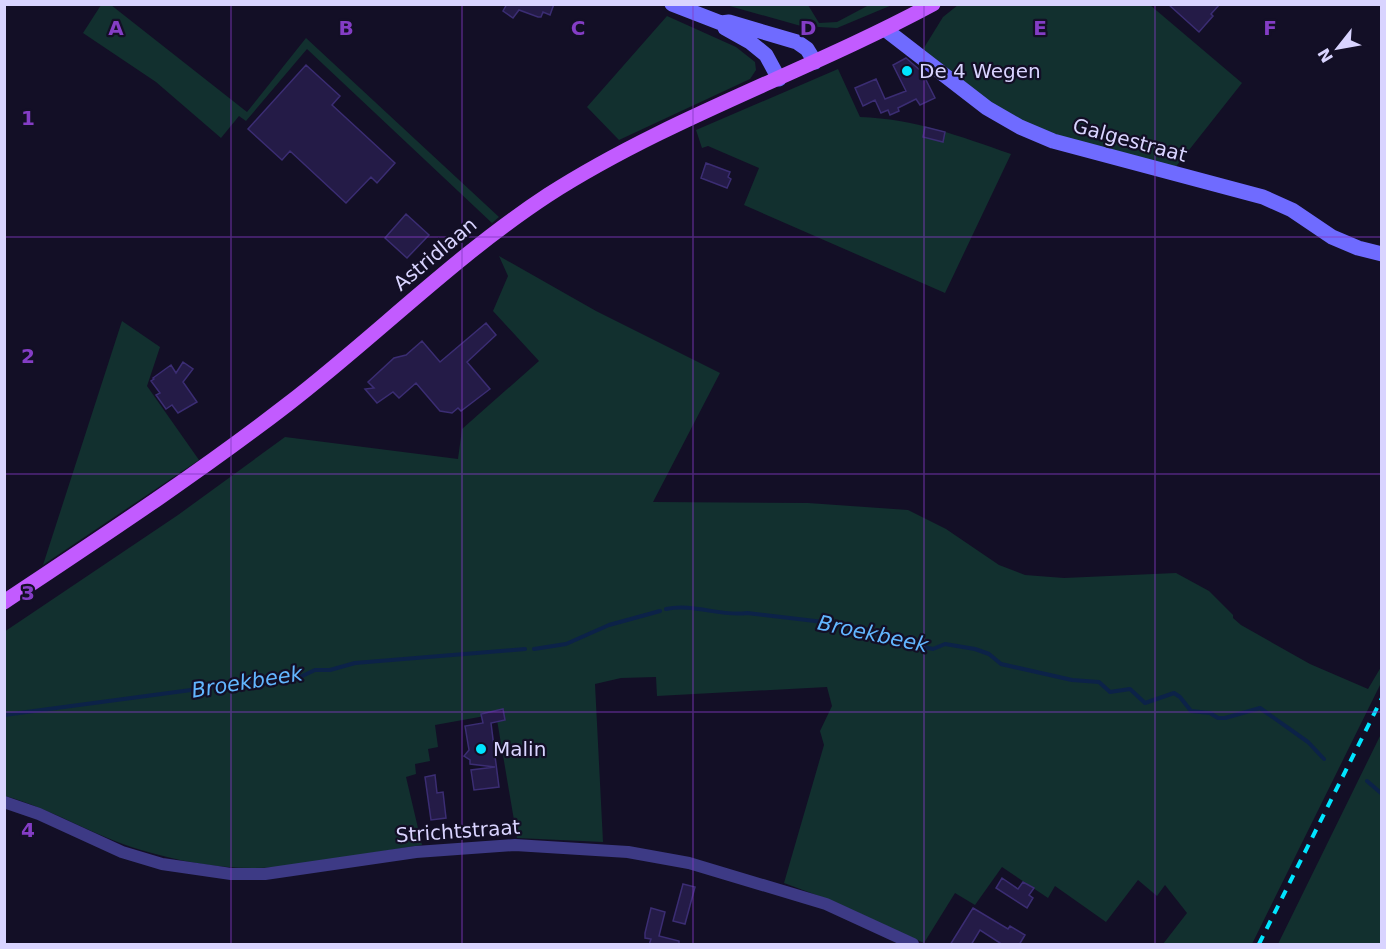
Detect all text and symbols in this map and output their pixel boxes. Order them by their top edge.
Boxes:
text: A [108,16,124,40]
text: B [338,16,354,40]
text: C [571,16,585,40]
text: D [800,16,816,40]
text: E [1033,16,1047,40]
text: F [1263,16,1277,40]
north arrow [1308,18,1368,78]
text: N [1314,45,1337,66]
place label: De 4 Wegen [919,59,1041,83]
marker: De 4 Wegen [900,64,914,78]
text: 1 [21,106,35,130]
street label: Galgestraat [1070,113,1190,167]
street label: Astridlaan [389,212,481,296]
text: 2 [21,344,35,368]
text: 3 [21,581,35,605]
water label: Broekbeek [816,611,931,658]
water label: Broekbeek [190,661,305,703]
place label: Malin [493,737,546,761]
marker: Malin [474,742,488,756]
street label: Strichtstraat [395,815,521,847]
text: 4 [21,818,35,842]

